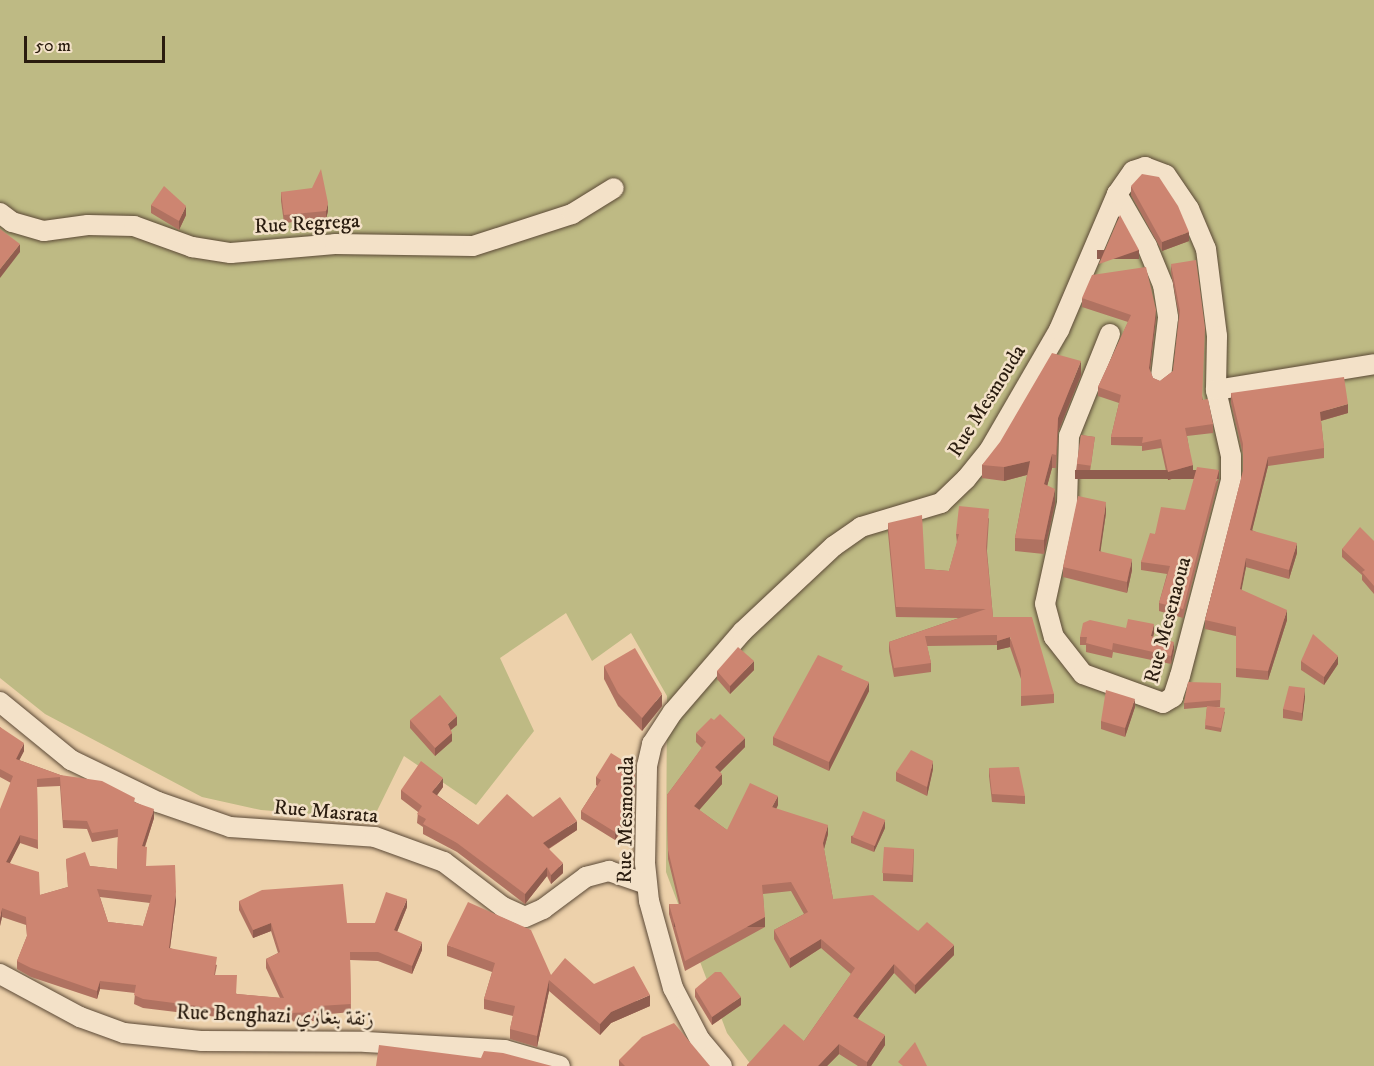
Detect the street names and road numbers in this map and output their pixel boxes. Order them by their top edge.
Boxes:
street label: Rue Regrega [254,209,360,239]
street label: Rue Mesmouda [943,340,1031,462]
street label: Rue Mesenaoua [1139,554,1197,686]
street label: Rue Mesmouda [612,756,640,884]
street label: Rue Masrata [273,795,379,829]
street label: Rue Benghazi زنقة بنغازي [176,1000,374,1032]

